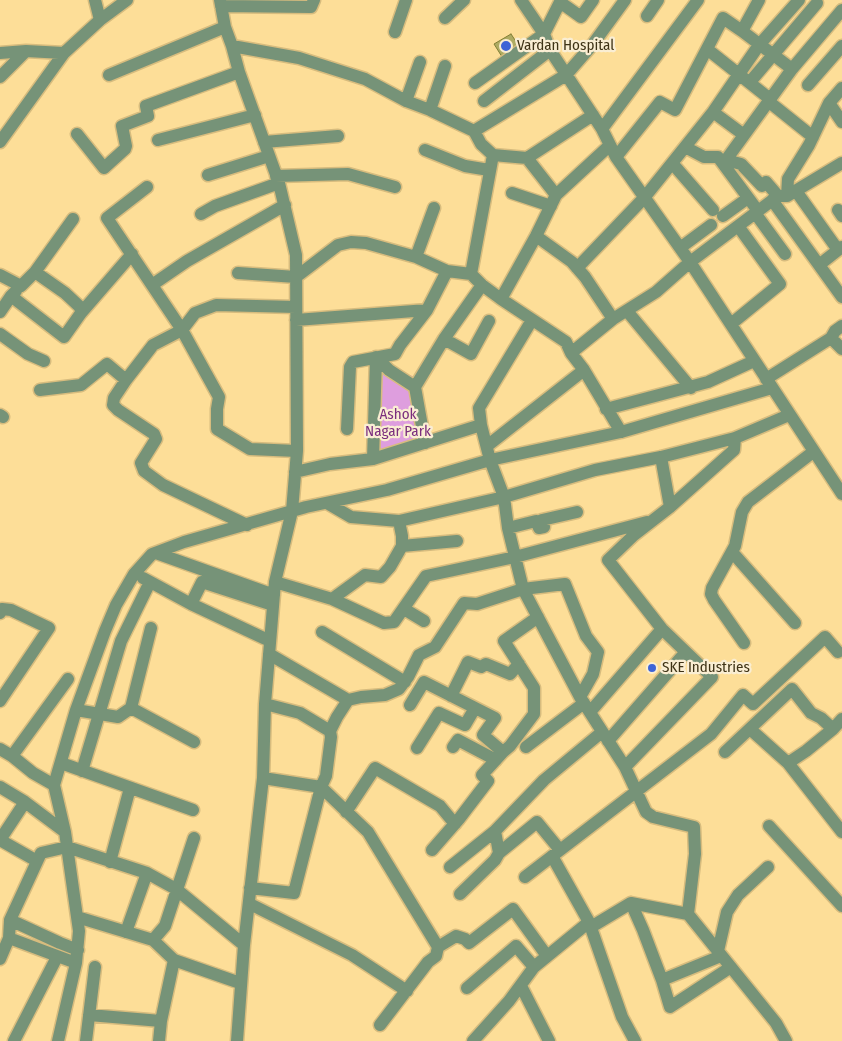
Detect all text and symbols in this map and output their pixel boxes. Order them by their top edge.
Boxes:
place label: Vardan Hospital [517,37,614,55]
marker: Vardan Hospital [499,39,513,53]
park label: Ashok Nagar Park [365,406,431,441]
place label: SKE Industries [662,659,750,677]
marker: SKE Industries [646,662,658,674]

